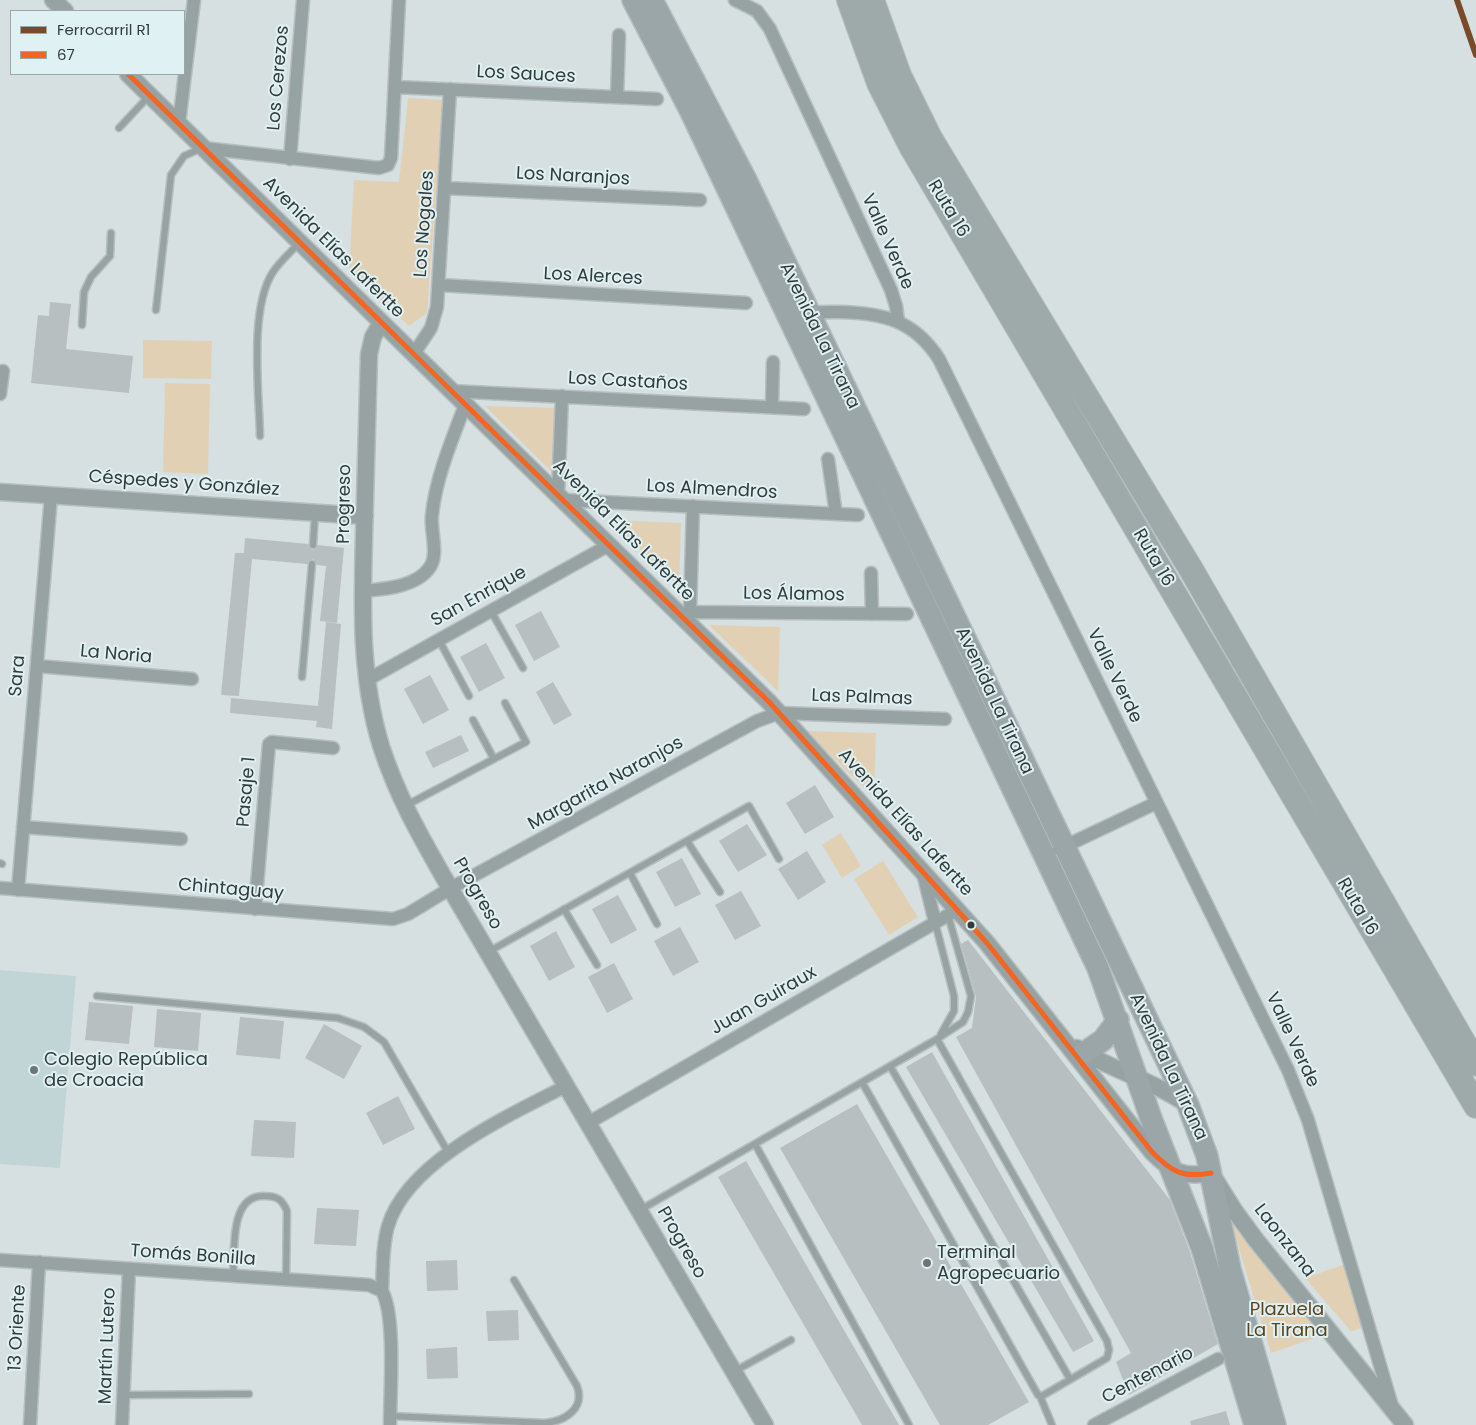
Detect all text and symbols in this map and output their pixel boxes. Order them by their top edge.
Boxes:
legend [10,10,185,75]
text: Ferrocarril R1 [57,19,150,40]
street label: Los Cerezos [264,24,294,132]
text: 67 [57,44,75,65]
street label: Los Sauces [476,62,576,88]
street label: Los Naranjos [515,163,631,191]
street label: Los Nogales [410,170,440,278]
street label: Avenida Elías Lafertte [258,173,408,323]
street label: Ruta 16 [922,176,974,242]
street label: Valle Verde [856,191,918,293]
street label: Avenida La Tirana [774,259,864,413]
street label: Los Alerces [543,264,643,290]
street label: Los Castaños [567,368,689,396]
street label: Avenida Elías Lafertte [548,456,698,606]
street label: Progreso [334,464,356,544]
street label: Céspedes y González [88,467,280,501]
street label: Los Almendros [646,476,778,504]
street label: Ruta 16 [1128,525,1178,591]
street label: San Enrique [427,562,531,632]
street label: Los Álamos [743,583,845,607]
street label: Avenida La Tirana [950,624,1038,778]
street label: Valle Verde [1082,625,1146,727]
street label: La Noria [79,641,153,669]
street label: Sara [5,654,31,698]
street label: Las Palmas [811,685,913,711]
street label: Margarita Naranjos [525,732,687,836]
street label: Avenida Elías Lafertte [833,745,977,901]
street label: Pasaje 1 [233,756,261,828]
street label: Progreso [448,854,506,934]
street label: Ruta 16 [1332,874,1382,940]
street label: Chintaguay [177,875,285,905]
unlabelled marker [966,920,976,930]
street label: Juan Guiraux [707,962,821,1040]
street label: Valle Verde [1261,989,1323,1091]
street label: Avenida La Tirana [1124,990,1212,1144]
place label: Colegio República de Croacia [44,1049,208,1092]
marker: Colegio República de Croacia [28,1064,40,1076]
street label: Laonzana [1249,1200,1319,1282]
street label: Progreso [652,1203,710,1283]
street label: Tomás Bonilla [130,1241,256,1271]
place label: Terminal Agropecuario [937,1242,1060,1284]
marker: Terminal Agropecuario [921,1257,933,1269]
street label: 13 Oriente [5,1284,31,1372]
street label: Martín Lutero [95,1287,121,1405]
park label: Plazuela La Tirana [1246,1299,1328,1342]
street label: Centenario [1099,1343,1197,1409]

